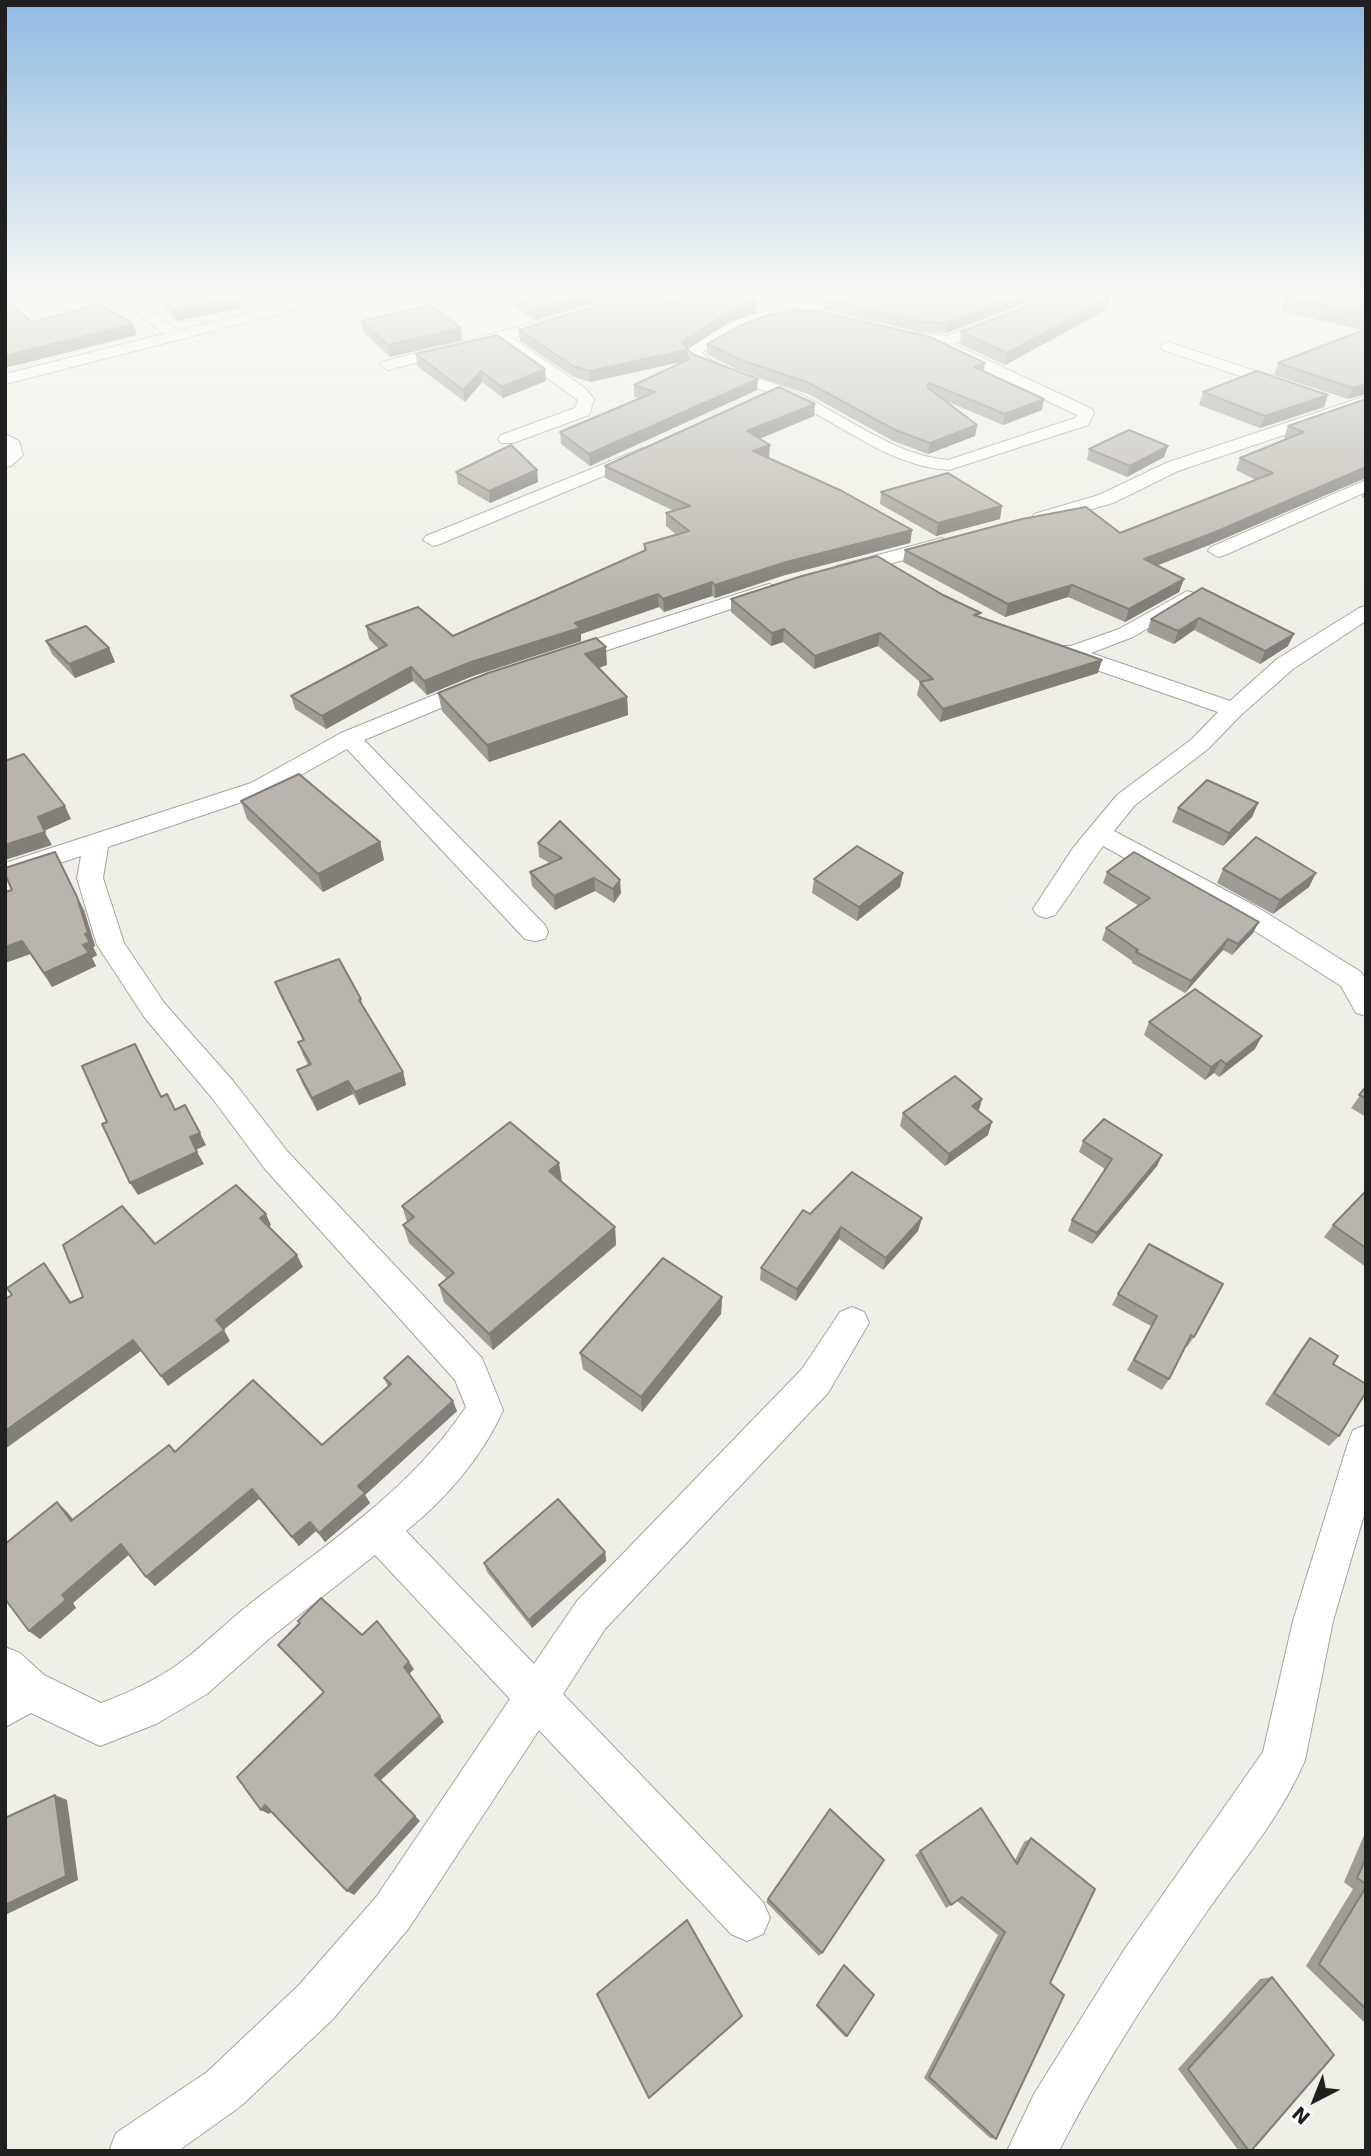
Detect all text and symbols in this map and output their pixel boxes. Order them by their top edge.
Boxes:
north arrow [1280,2065,1350,2135]
text: N [1288,2102,1314,2129]

